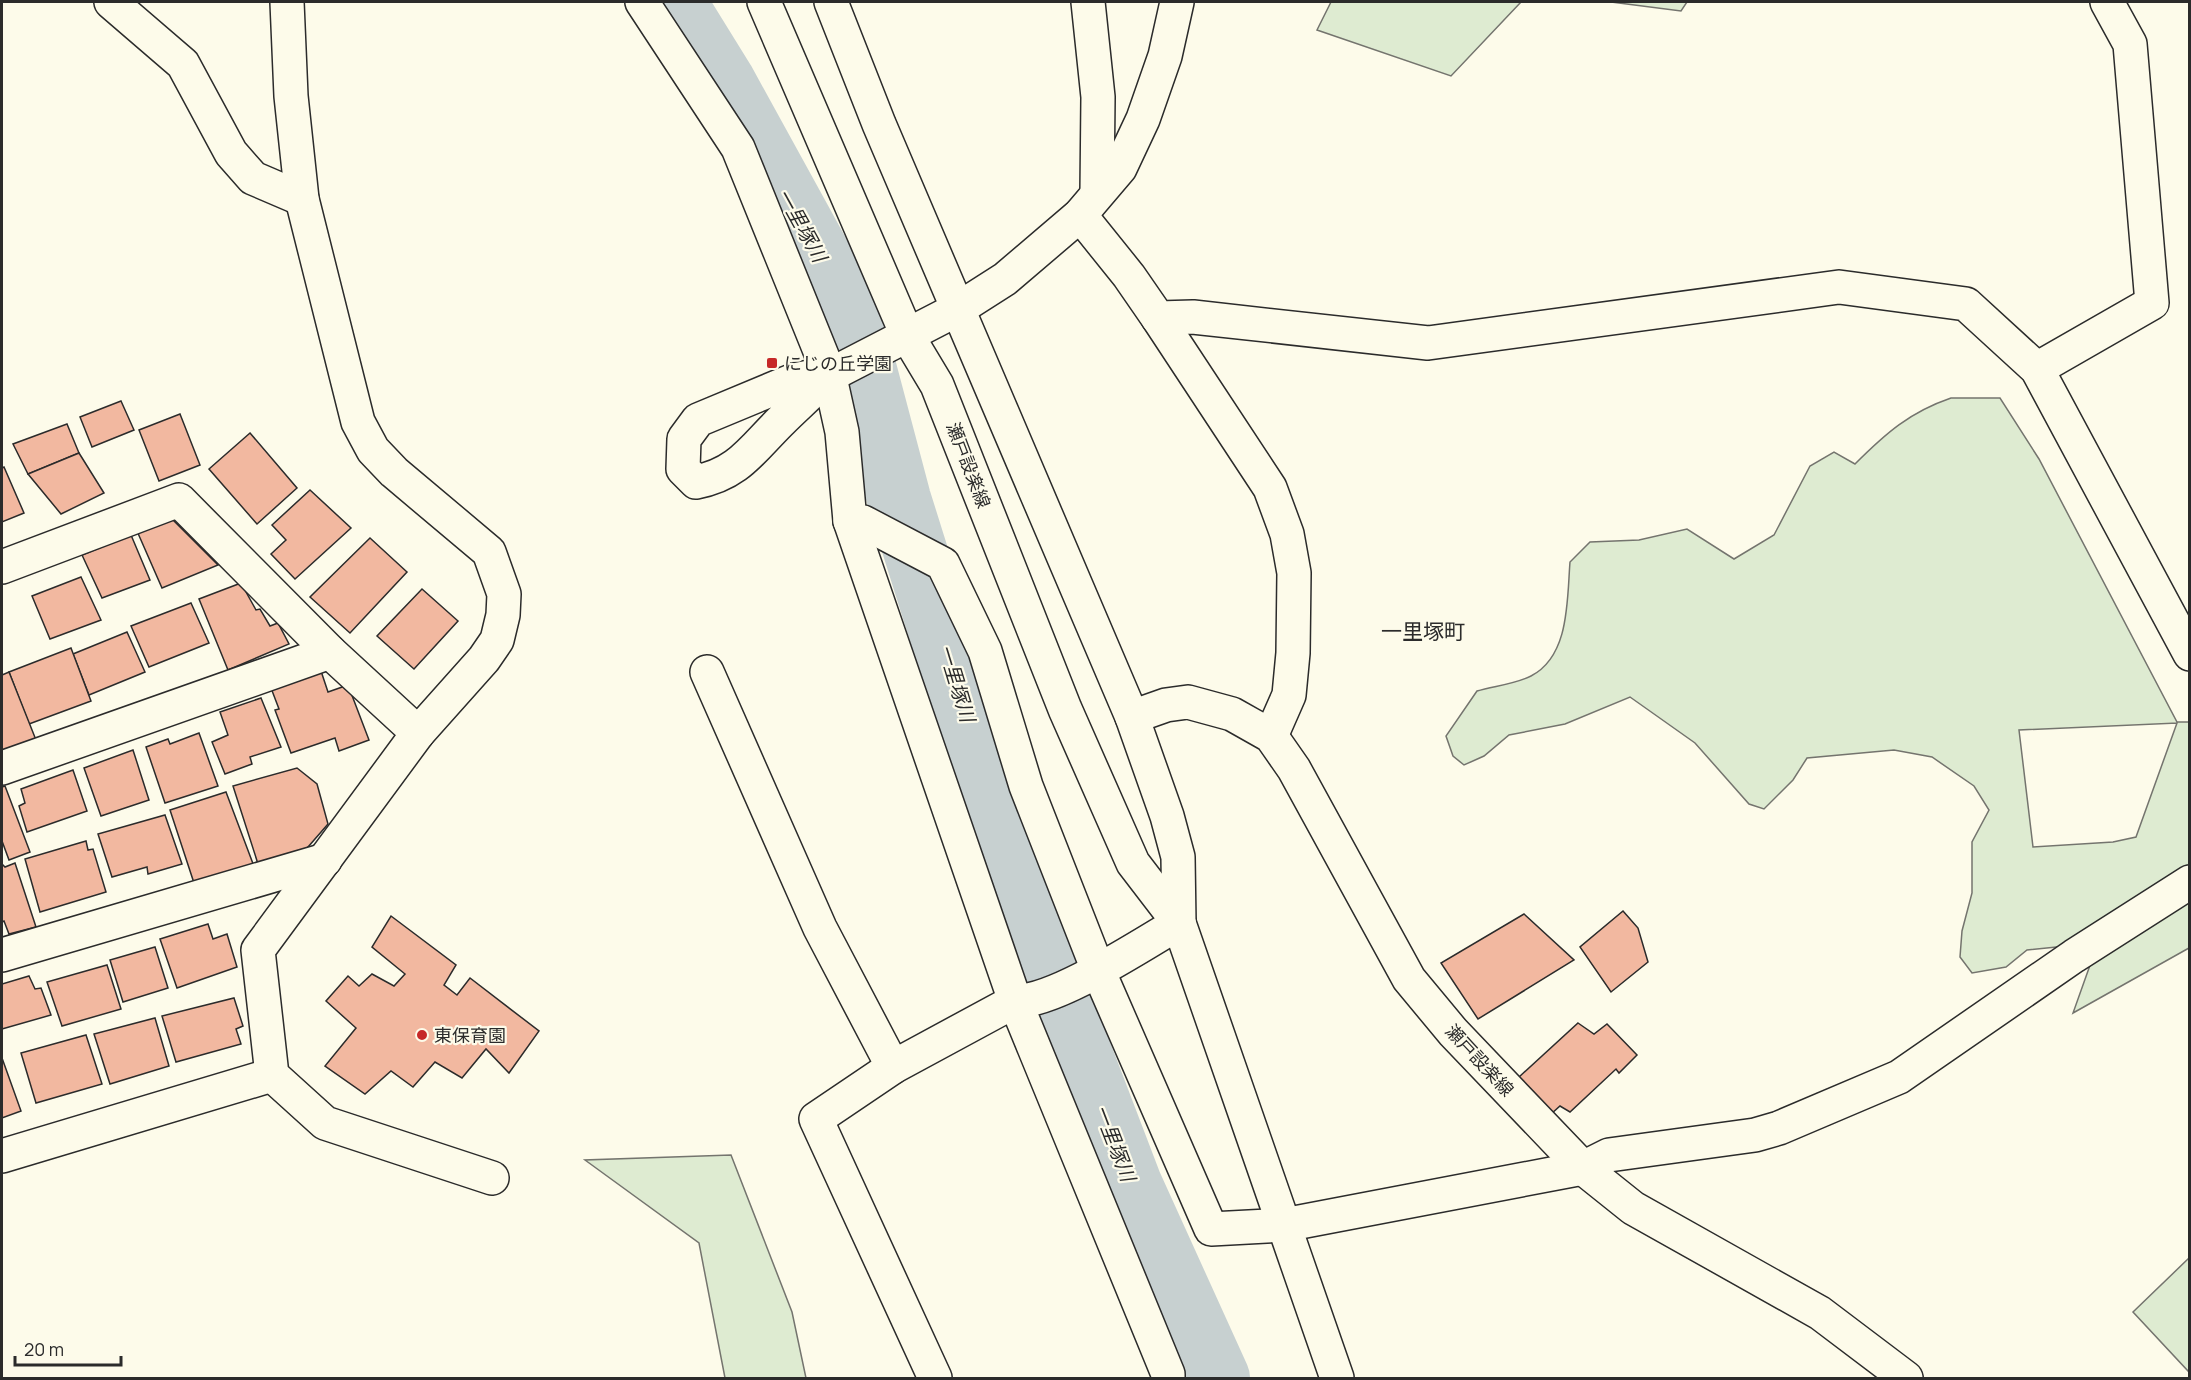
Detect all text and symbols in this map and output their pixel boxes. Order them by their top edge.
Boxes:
water label: 一里塚川 [771,183,834,268]
place label: にじの丘学園 [784,351,892,375]
marker: にじの丘学園 [765,356,779,370]
street label: 瀬戸設楽線 [942,419,996,511]
district label: 一里塚町 [1381,617,1465,645]
water label: 一里塚川 [932,641,982,727]
street label: 瀬戸設楽線 [1441,1019,1519,1101]
place label: 東保育園 [434,1023,506,1047]
marker: 東保育園 [415,1028,429,1042]
water label: 一里塚川 [1088,1101,1143,1187]
scale bar [15,1329,122,1367]
text: 20 m [24,1337,64,1361]

